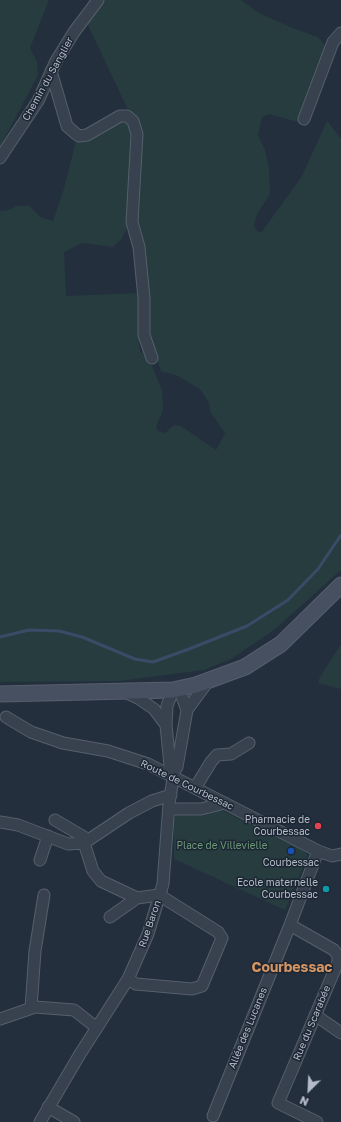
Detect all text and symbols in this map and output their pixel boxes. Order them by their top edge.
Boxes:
street label: Chemin du Sanglier [20,35,76,123]
street label: Route de Courbessac [139,757,235,813]
place label: Pharmacie de Courbessac [245,814,310,838]
marker: Pharmacie de Courbessac [313,821,323,831]
park label: Place de Villevielle [176,840,268,852]
marker: Courbessac [286,846,296,856]
place label: Courbessac [263,857,319,869]
place label: Ecole maternelle Courbessac [237,877,318,900]
marker: Ecole maternelle Courbessac [321,884,331,894]
street label: Rue Baron [136,899,164,949]
district label: Courbessac [252,960,332,976]
street label: Rue du Scarabée [291,984,333,1062]
street label: Allée des Lucanes [226,986,270,1070]
north arrow [289,1070,329,1110]
text: N [297,1094,310,1109]

